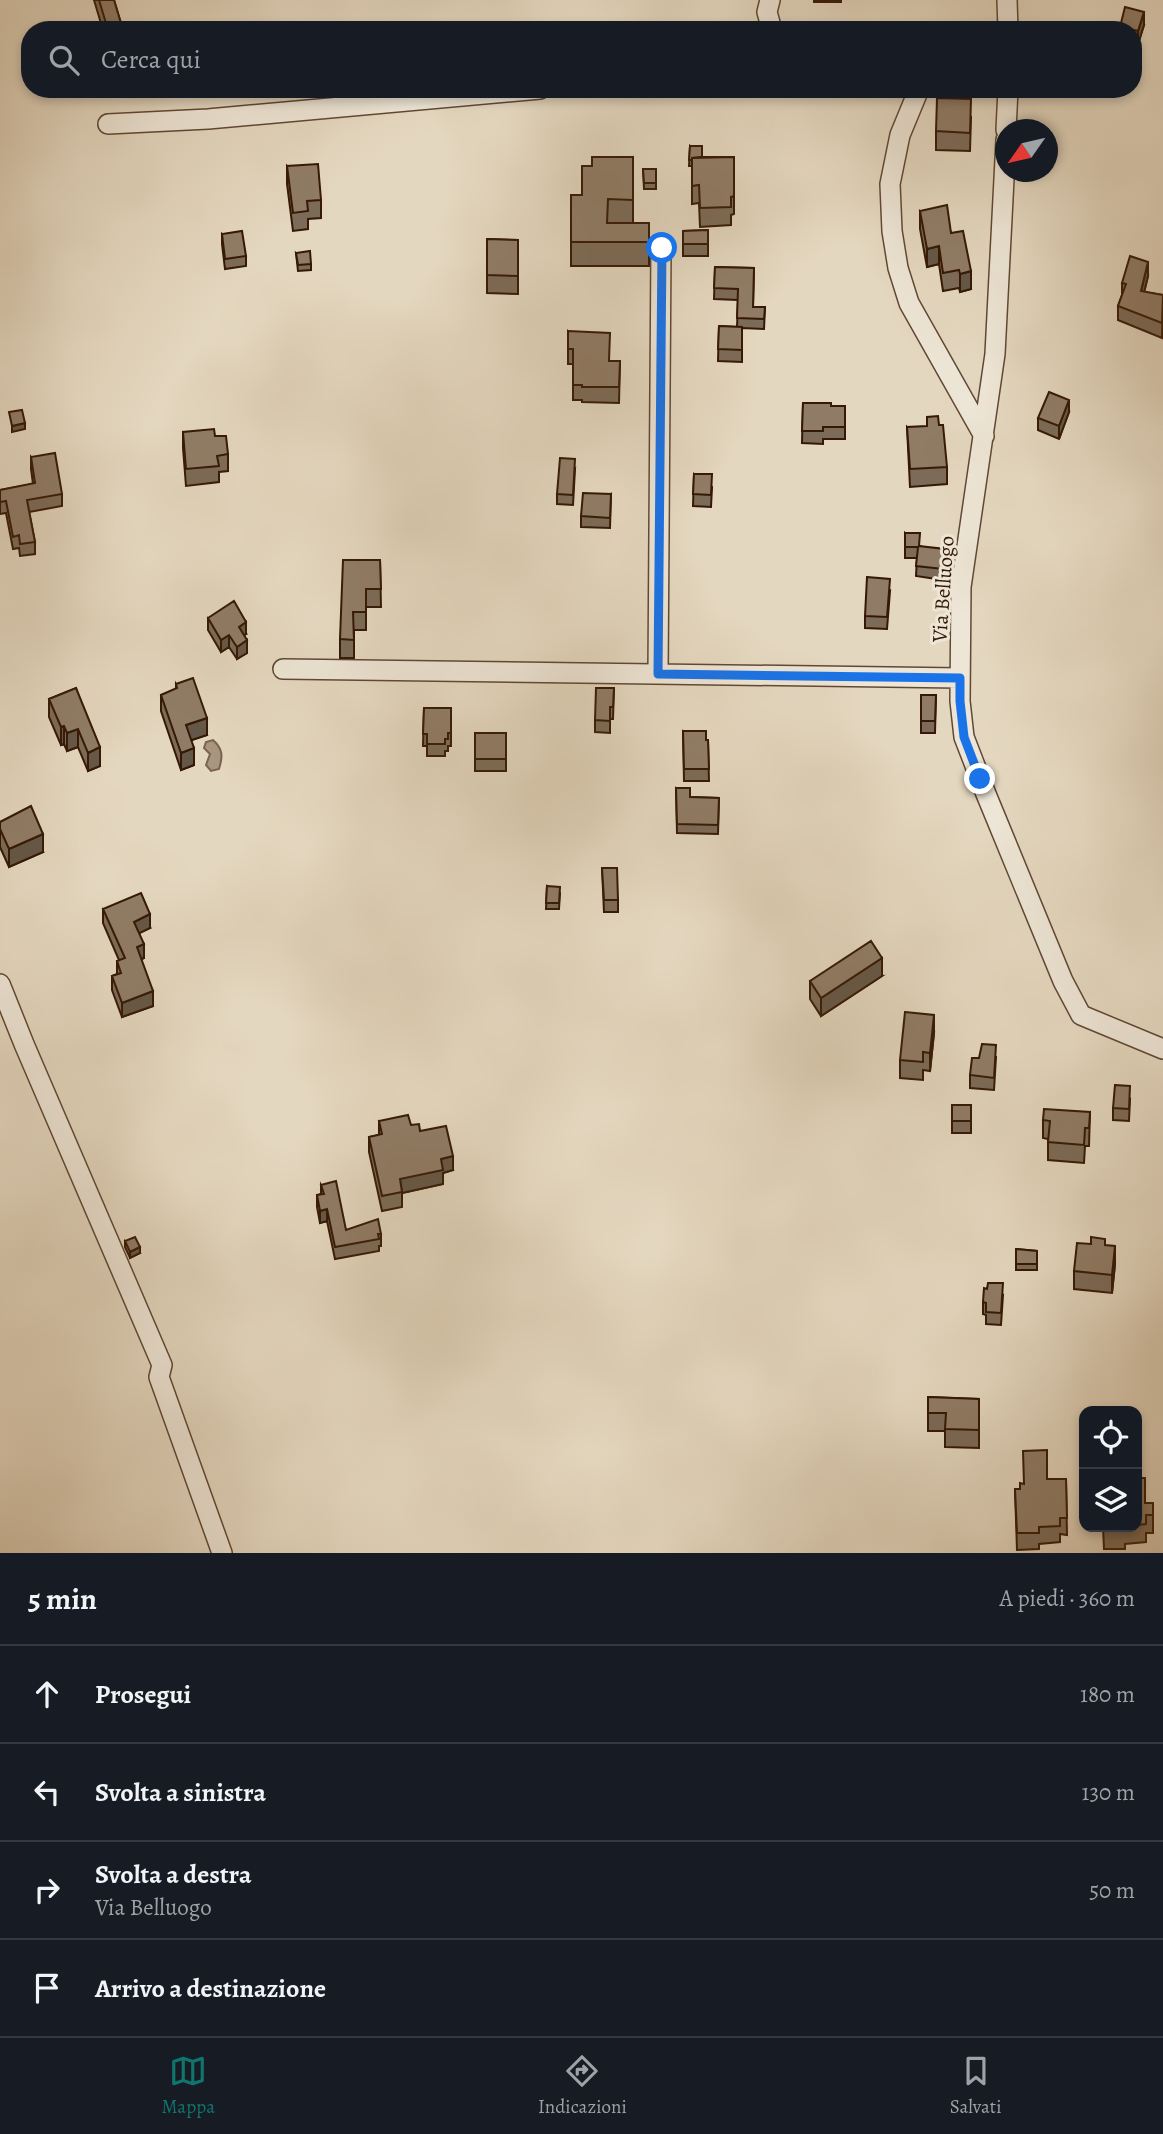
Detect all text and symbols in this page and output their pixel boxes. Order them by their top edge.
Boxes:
search box [21,21,1142,98]
icon: search [45,41,83,79]
text: Cerca qui [101,42,201,77]
north arrow [995,119,1058,182]
route start [646,232,677,263]
street label: Via Belluogo [925,535,961,644]
route end [964,763,995,794]
map controls [1079,1406,1142,1532]
button: locate [1079,1406,1142,1469]
button: layers [1079,1469,1142,1532]
text: 5 min [28,1579,97,1619]
text: A piedi · 360 m [999,1583,1135,1614]
icon: ahead [28,1675,66,1713]
text: Prosegui [95,1677,191,1712]
text: 180 m [1080,1679,1135,1710]
icon: left [28,1773,66,1811]
text: Svolta a sinistra [95,1775,266,1810]
text: 130 m [1082,1777,1135,1808]
text: Svolta a destra [95,1857,252,1892]
icon: right [28,1871,66,1909]
text: 50 m [1089,1875,1135,1906]
text: Via Belluogo [95,1892,212,1923]
icon: arrive [28,1969,66,2007]
text: Arrivo a destinazione [95,1971,326,2006]
tab: Mappa [161,2052,215,2120]
tab: Indicazioni [538,2052,627,2120]
tab: Salvati [950,2052,1002,2120]

